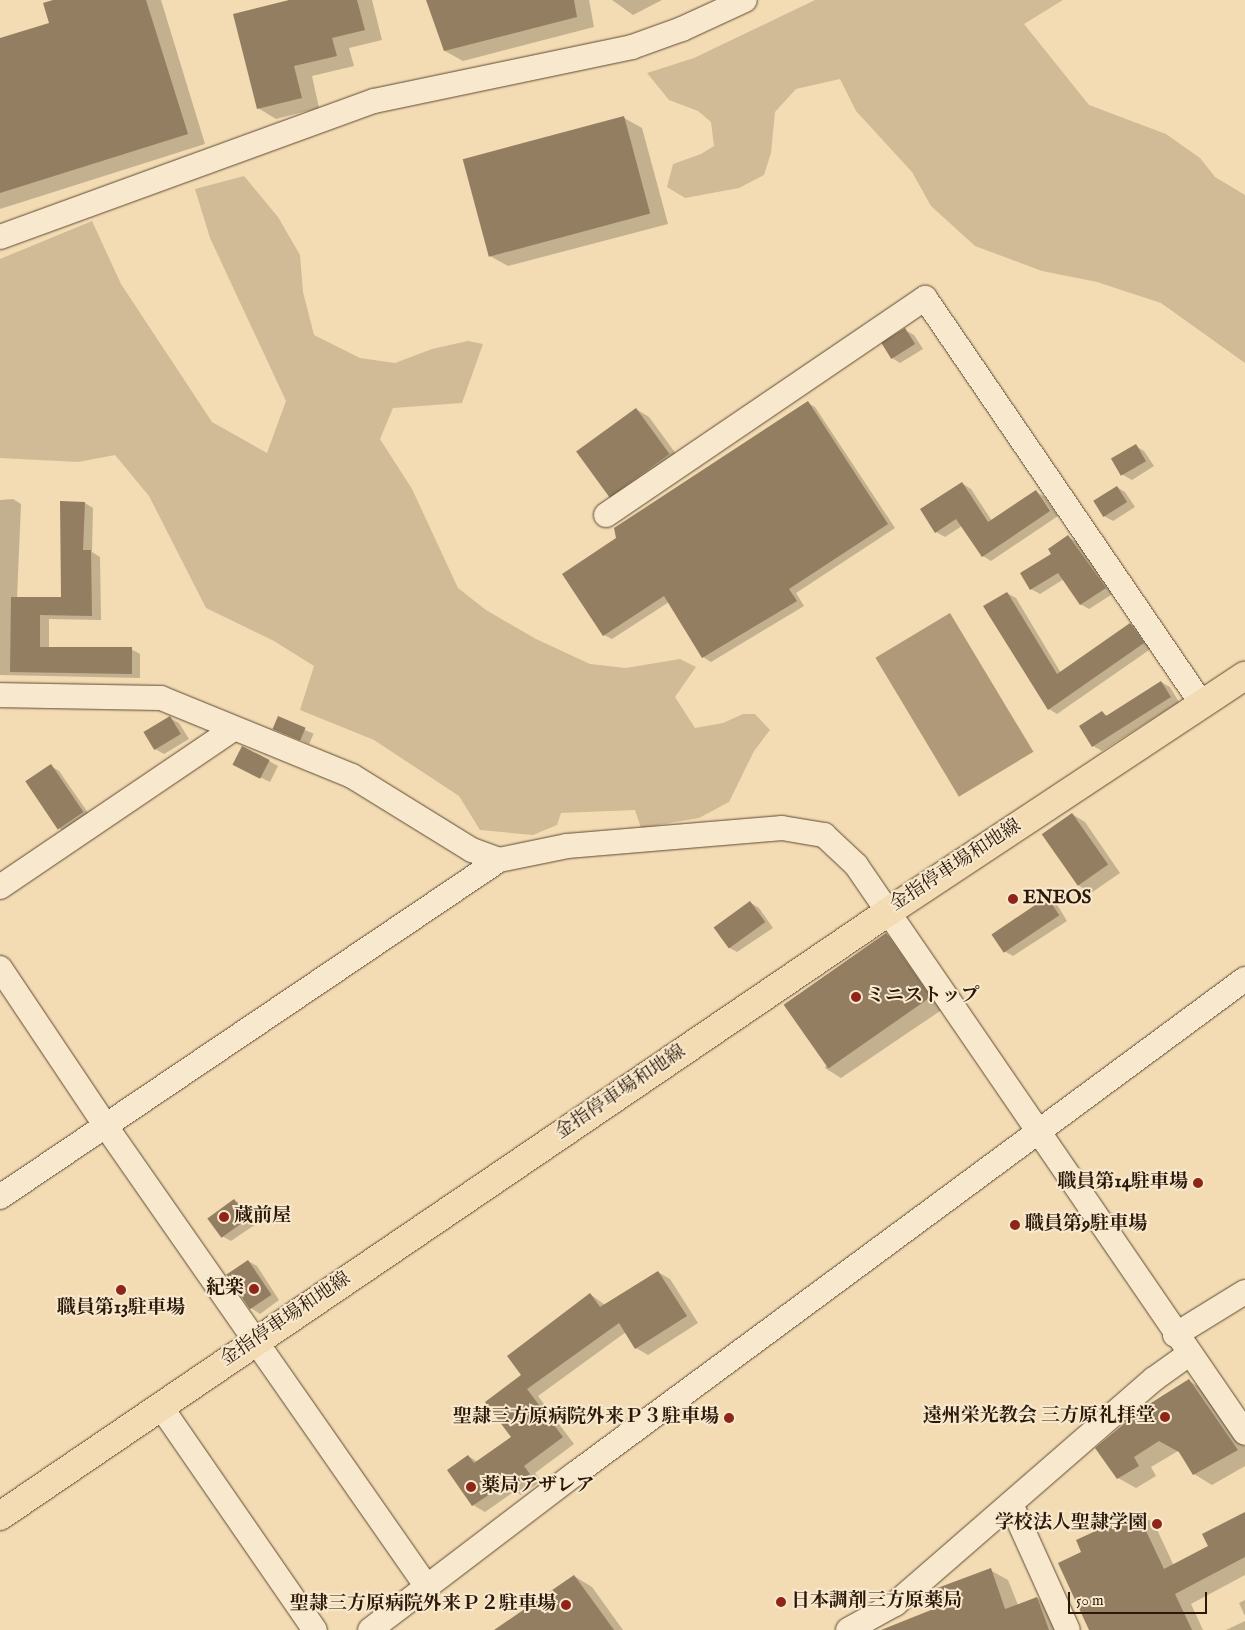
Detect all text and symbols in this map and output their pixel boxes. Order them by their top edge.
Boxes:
street label: 金指停車場和地線 [886,815,1026,917]
place label: ENEOS [1023,888,1091,910]
marker: ENEOS [1007,893,1019,905]
place label: ミニストップ [866,986,980,1008]
marker: ミニストップ [850,991,862,1003]
street label: 金指停車場和地線 [552,1041,690,1145]
place label: 職員第14駐車場 [1058,1172,1188,1194]
marker: 職員第14駐車場 [1192,1177,1204,1189]
place label: 蔵前屋 [234,1206,291,1228]
marker: 蔵前屋 [218,1211,230,1223]
place label: 職員第9駐車場 [1025,1214,1147,1236]
marker: 職員第9駐車場 [1009,1219,1021,1231]
street label: 金指停車場和地線 [217,1268,355,1372]
place label: 紀楽 [206,1278,244,1300]
marker: 紀楽 [248,1283,260,1295]
marker: 職員第13駐車場 [115,1284,127,1296]
place label: 職員第13駐車場 [57,1298,185,1320]
place label: 遠州栄光教会 三方原礼拝堂 [923,1406,1155,1428]
place label: 聖隷三方原病院外来Ｐ３駐車場 [453,1407,719,1429]
marker: 遠州栄光教会 三方原礼拝堂 [1159,1411,1171,1423]
marker: 聖隷三方原病院外来Ｐ３駐車場 [723,1412,735,1424]
place label: 薬局アザレア [481,1476,595,1498]
marker: 薬局アザレア [465,1481,477,1493]
place label: 学校法人聖隷学園 [995,1513,1147,1535]
marker: 学校法人聖隷学園 [1151,1518,1163,1530]
scale bar [1070,1582,1209,1614]
place label: 日本調剤三方原薬局 [791,1591,962,1613]
text: 50 m [1076,1591,1104,1610]
place label: 聖隷三方原病院外来Ｐ２駐車場 [290,1594,556,1616]
marker: 日本調剤三方原薬局 [775,1596,787,1608]
marker: 聖隷三方原病院外来Ｐ２駐車場 [560,1599,572,1611]

